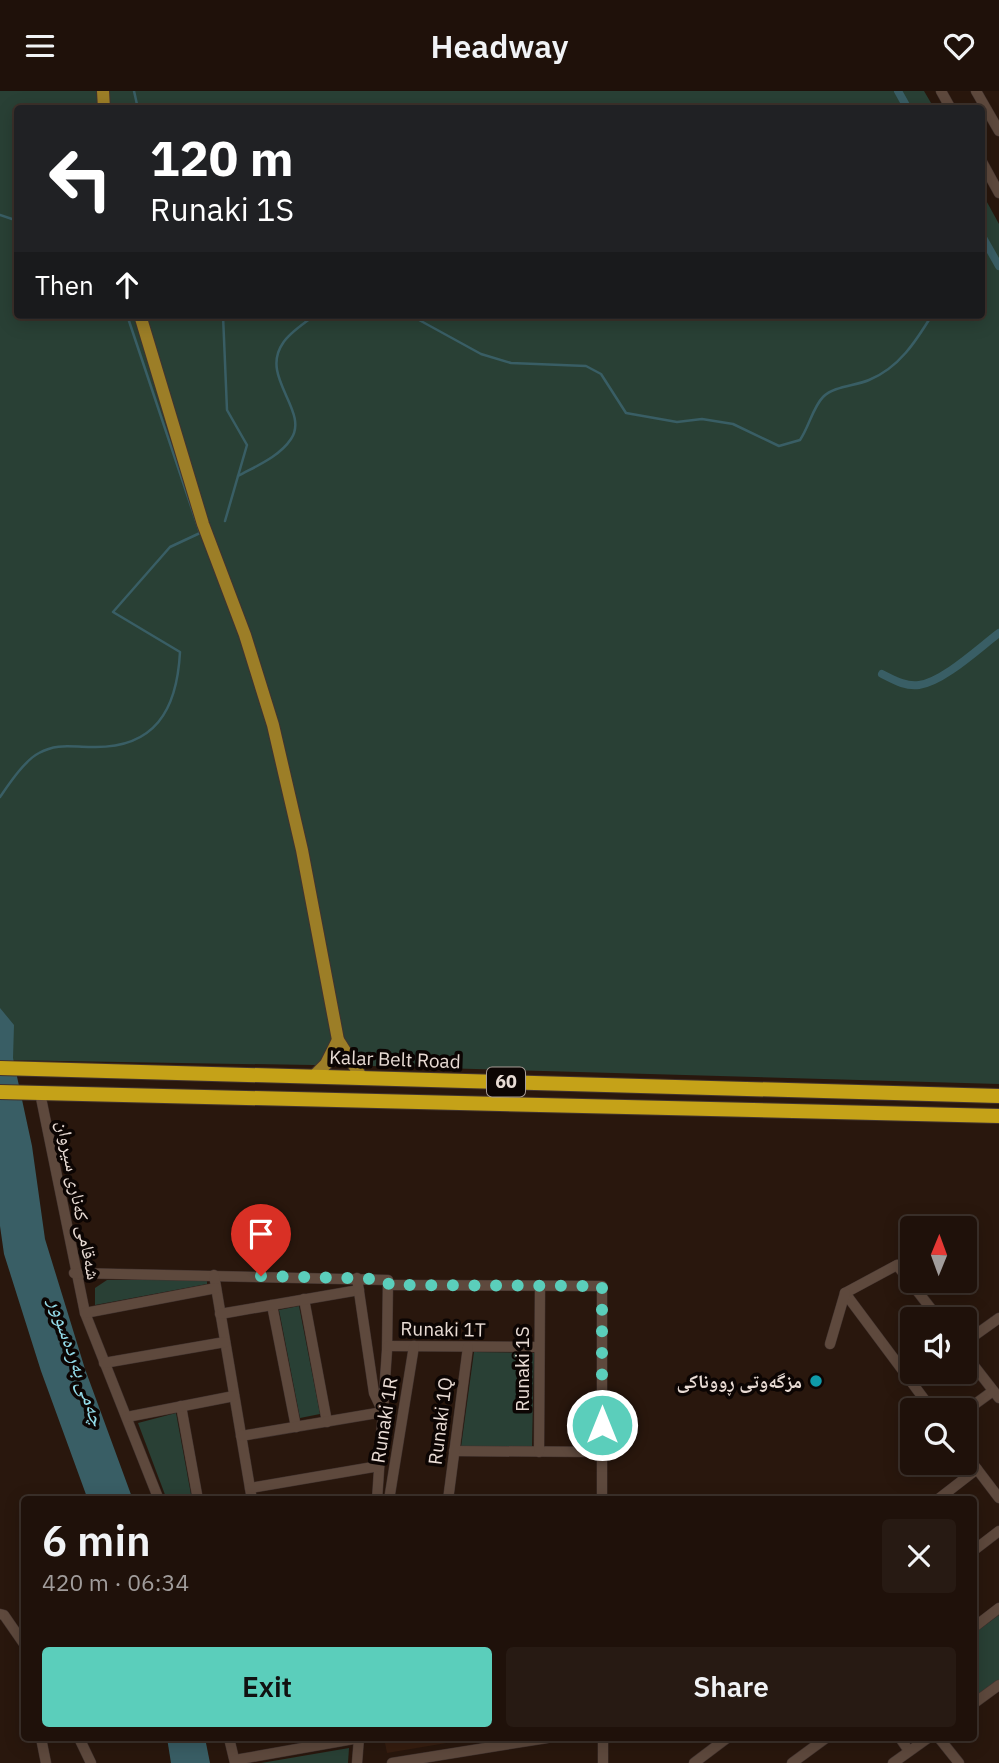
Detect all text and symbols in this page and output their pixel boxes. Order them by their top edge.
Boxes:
text: Headway [430,25,569,67]
icon: menu [21,27,59,65]
icon: heart [940,27,978,65]
text: 120 m [150,126,294,189]
icon: left [35,133,126,224]
text: Runaki 1S [150,188,294,230]
icon: ahead [108,266,146,304]
text: Then [35,268,94,302]
street label: Kalar Belt Road [329,1045,461,1073]
road number: 60 [487,1067,525,1097]
street label: شەقامی کەناری سیروان [52,1118,106,1282]
pin [231,1204,291,1276]
icon: arrive [242,1215,280,1253]
north arrow [900,1216,976,1293]
map controls [900,1216,977,1475]
water label: چەمی بەردەسوور [42,1292,113,1430]
button: sound [900,1307,977,1384]
street label: Runaki 1T [400,1316,486,1342]
street label: Runaki 1S [510,1326,534,1412]
place label: مزگەوتی ڕووناکی [676,1369,802,1396]
marker: مزگەوتی ڕووناکی [808,1373,824,1389]
street label: Runaki 1R [365,1375,403,1465]
street label: Runaki 1Q [423,1376,457,1466]
position arrow [565,1388,639,1462]
button: search [900,1398,977,1475]
text: 6 min [42,1513,151,1568]
button: close [882,1519,956,1593]
text: 420 m · 06:34 [42,1567,189,1597]
button: Exit [42,1647,492,1727]
button: Share [506,1647,956,1727]

